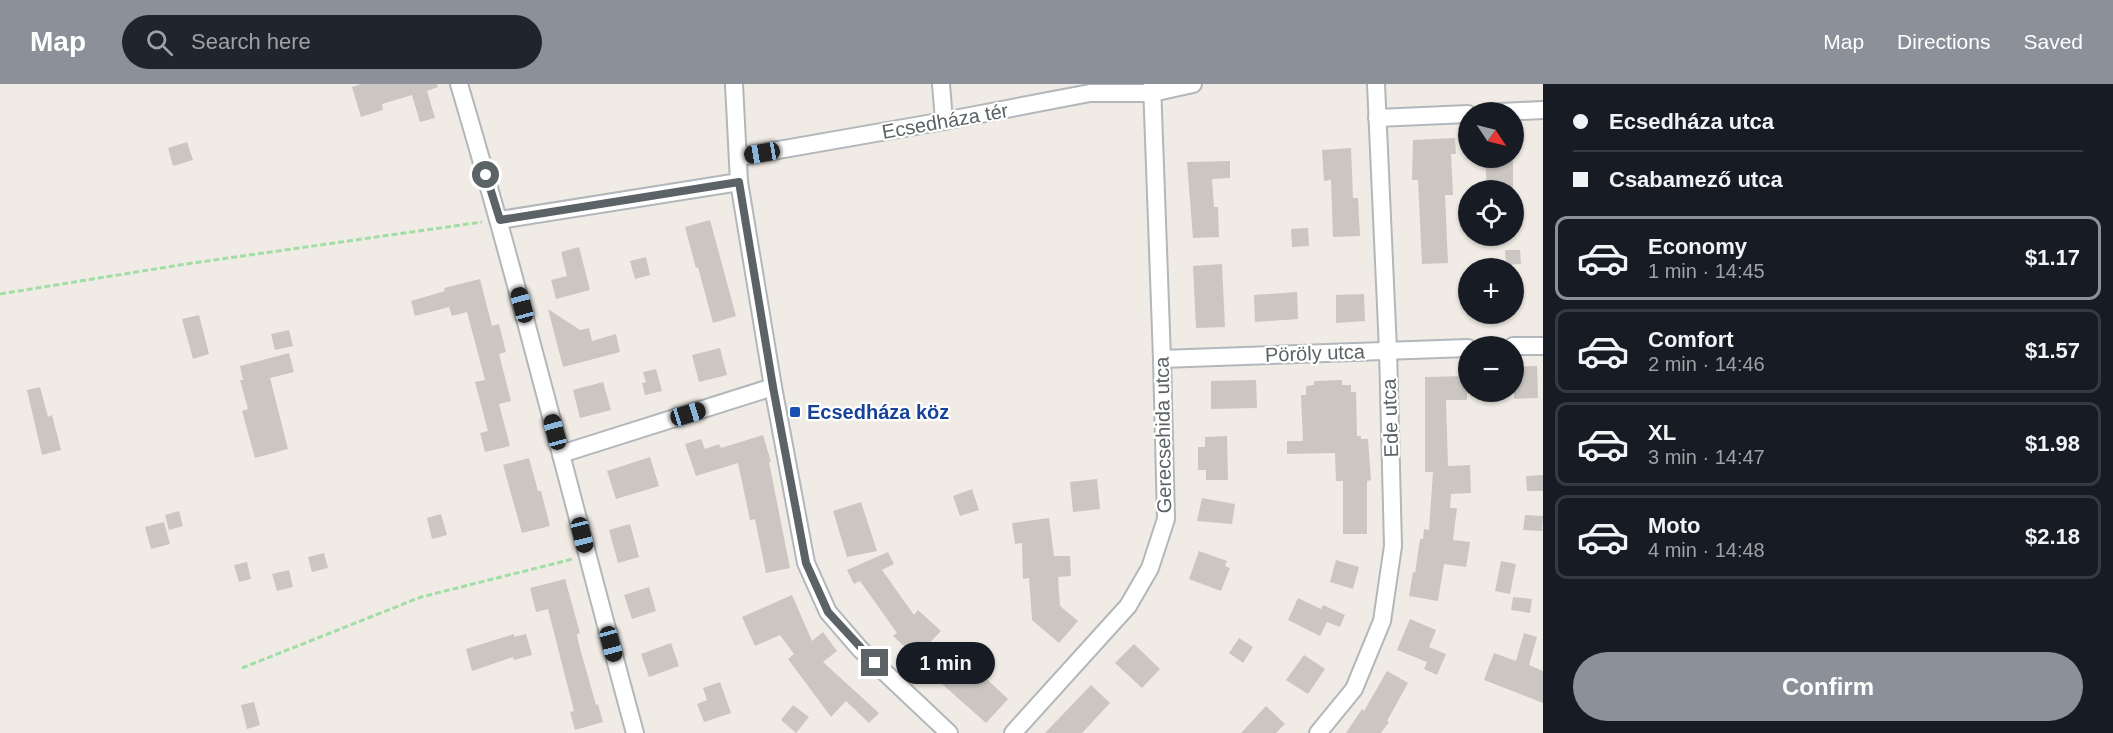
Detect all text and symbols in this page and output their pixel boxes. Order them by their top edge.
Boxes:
search box [122,15,542,69]
text: Map [30,26,86,57]
icon: search [143,26,176,59]
text: Search here [191,29,311,54]
text: Map [1823,30,1864,53]
text: Directions [1897,30,1990,53]
text: Saved [2023,30,2083,53]
street label: Ecsedháza tér [880,99,1010,143]
north arrow [1458,102,1524,168]
map controls [1458,102,1524,402]
text: Ecsedháza utca [1609,109,1774,134]
car [743,141,781,165]
route start [472,161,499,188]
text: Csabamező utca [1609,167,1783,192]
button: locate [1458,180,1524,246]
icon: car [1576,231,1630,285]
text: Economy [1648,234,1747,259]
text: $1.17 [2025,245,2080,270]
button: + [1458,258,1524,324]
text: 1 min · 14:45 [1648,260,1765,282]
car [509,285,535,325]
icon: car [1576,324,1630,378]
text: Comfort [1648,327,1734,352]
button: − [1458,336,1524,402]
text: $1.57 [2025,338,2080,363]
street label: Pöröly utca [1265,340,1366,366]
text: 2 min · 14:46 [1648,353,1765,375]
street label: Gerecsehida utca [1151,356,1175,514]
street label: Ede utca [1378,377,1402,458]
car [668,400,708,428]
place label: Ecsedháza köz [807,401,949,423]
marker: Ecsedháza köz [788,405,802,419]
car [542,412,568,452]
icon: car [1576,417,1630,471]
text: XL [1648,420,1676,445]
text: $1.98 [2025,431,2080,456]
text: 3 min · 14:47 [1648,446,1765,468]
icon: car [1576,510,1630,564]
text: Moto [1648,513,1701,538]
car [569,515,595,555]
text: $2.18 [2025,524,2080,549]
text: 4 min · 14:48 [1648,539,1765,561]
car [598,624,624,664]
callout: 1 min [896,642,995,684]
route end [861,649,888,676]
text: 1 min [919,652,972,674]
button: Confirm [1573,652,2083,721]

